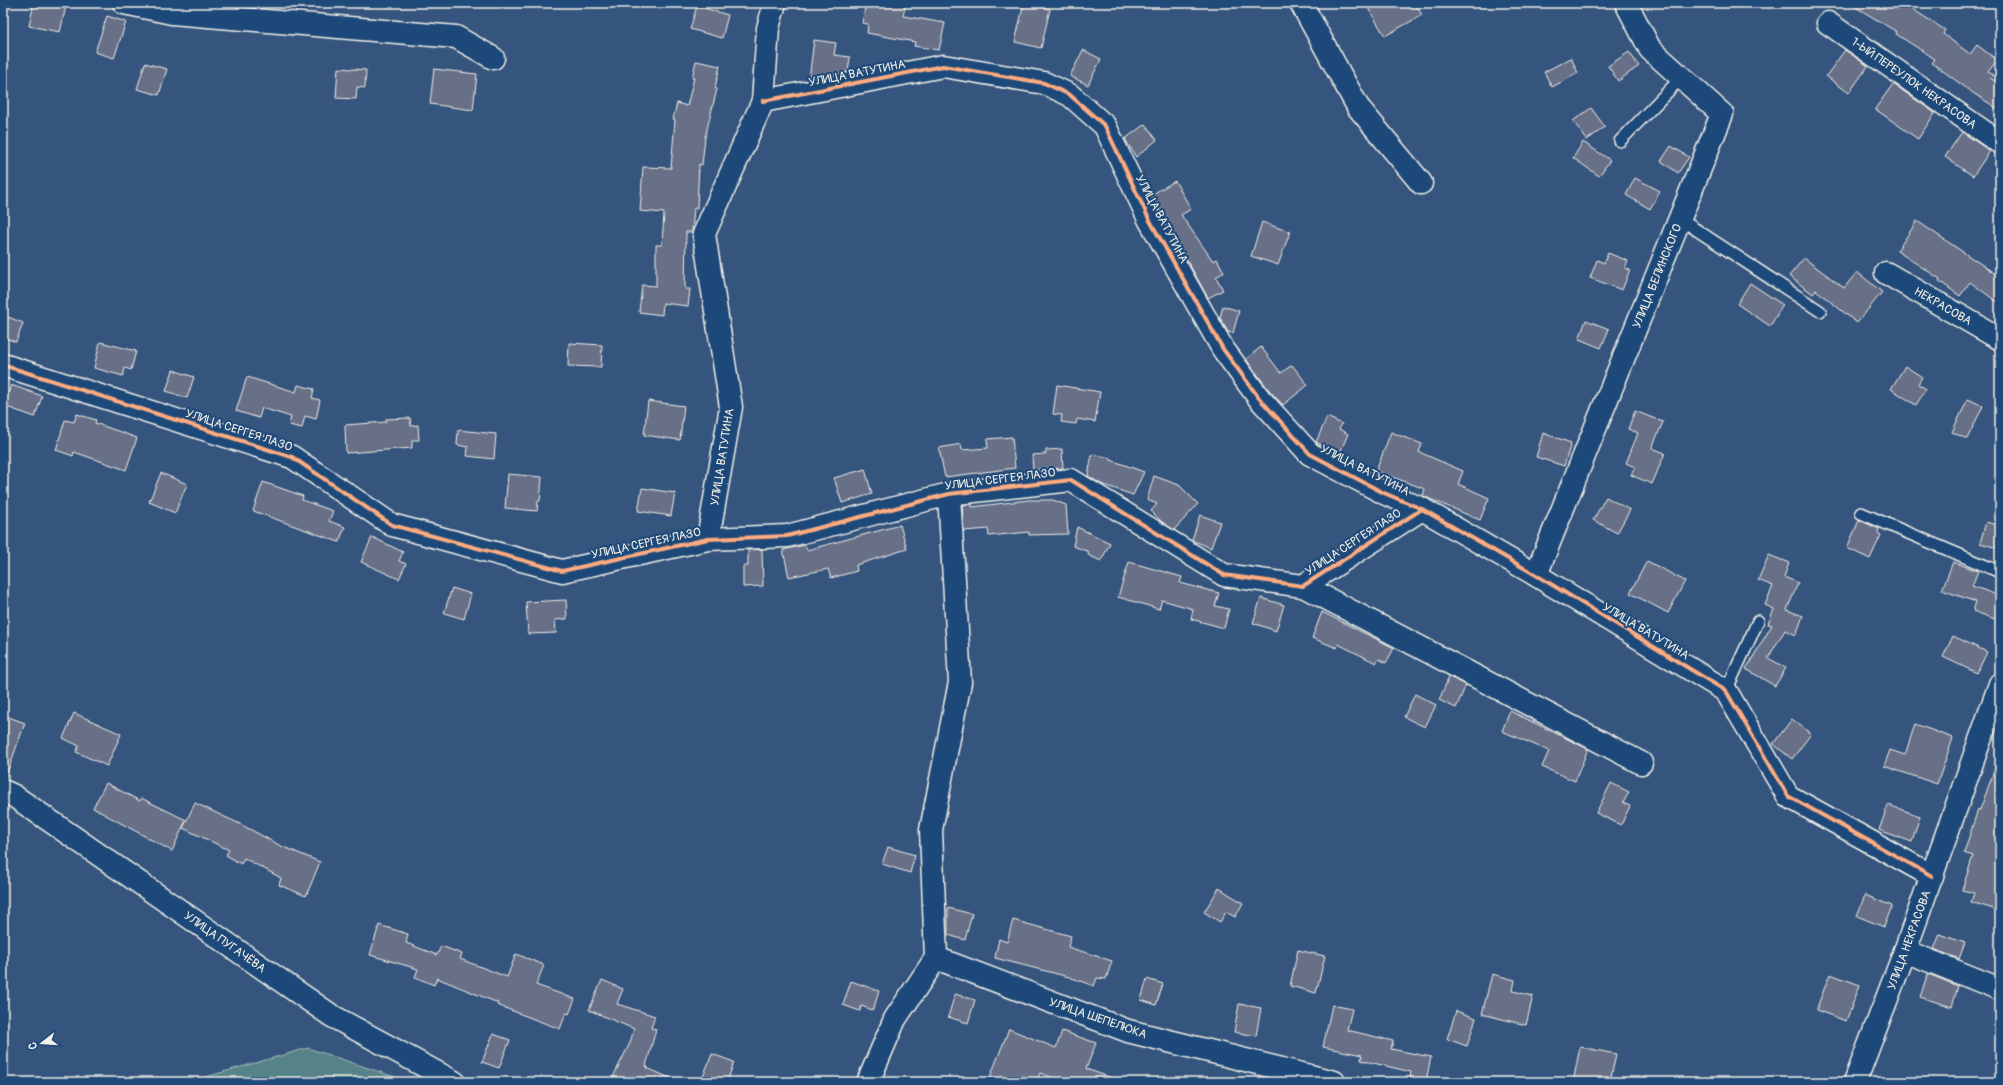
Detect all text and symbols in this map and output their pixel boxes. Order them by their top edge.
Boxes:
street label: 1-ЫЙ ПЕРЕУЛОК НЕКРАСОВА [1848,34,1979,133]
street label: УЛИЦА ВАТУТИНА [807,57,907,90]
street label: УЛИЦА ВАТУТИНА [1132,172,1191,266]
street label: УЛИЦА БЕЛИНСКОГО [1630,221,1685,331]
street label: НЕКРАСОВА [1911,284,1974,329]
street label: УЛИЦА СЕРГЕЯ ЛАЗО [184,406,295,455]
street label: УЛИЦА ВАТУТИНА [707,407,738,507]
street label: УЛИЦА ВАТУТИНА [1318,441,1412,500]
street label: УЛИЦА СЕРГЕЯ ЛАЗО [944,465,1057,494]
street label: УЛИЦА СЕРГЕЯ ЛАЗО [1302,506,1404,579]
street label: УЛИЦА СЕРГЕЯ ЛАЗО [590,524,703,562]
street label: УЛИЦА ВАТУТИНА [1600,600,1692,663]
street label: УЛИЦА НЕКРАСОВА [1885,888,1934,992]
street label: УЛИЦА ПУГАЧЁВА [181,908,269,976]
street label: УЛИЦА ШЕПЕЛЮКА [1047,995,1149,1042]
north arrow [22,1023,62,1063]
text: С [26,1040,40,1051]

